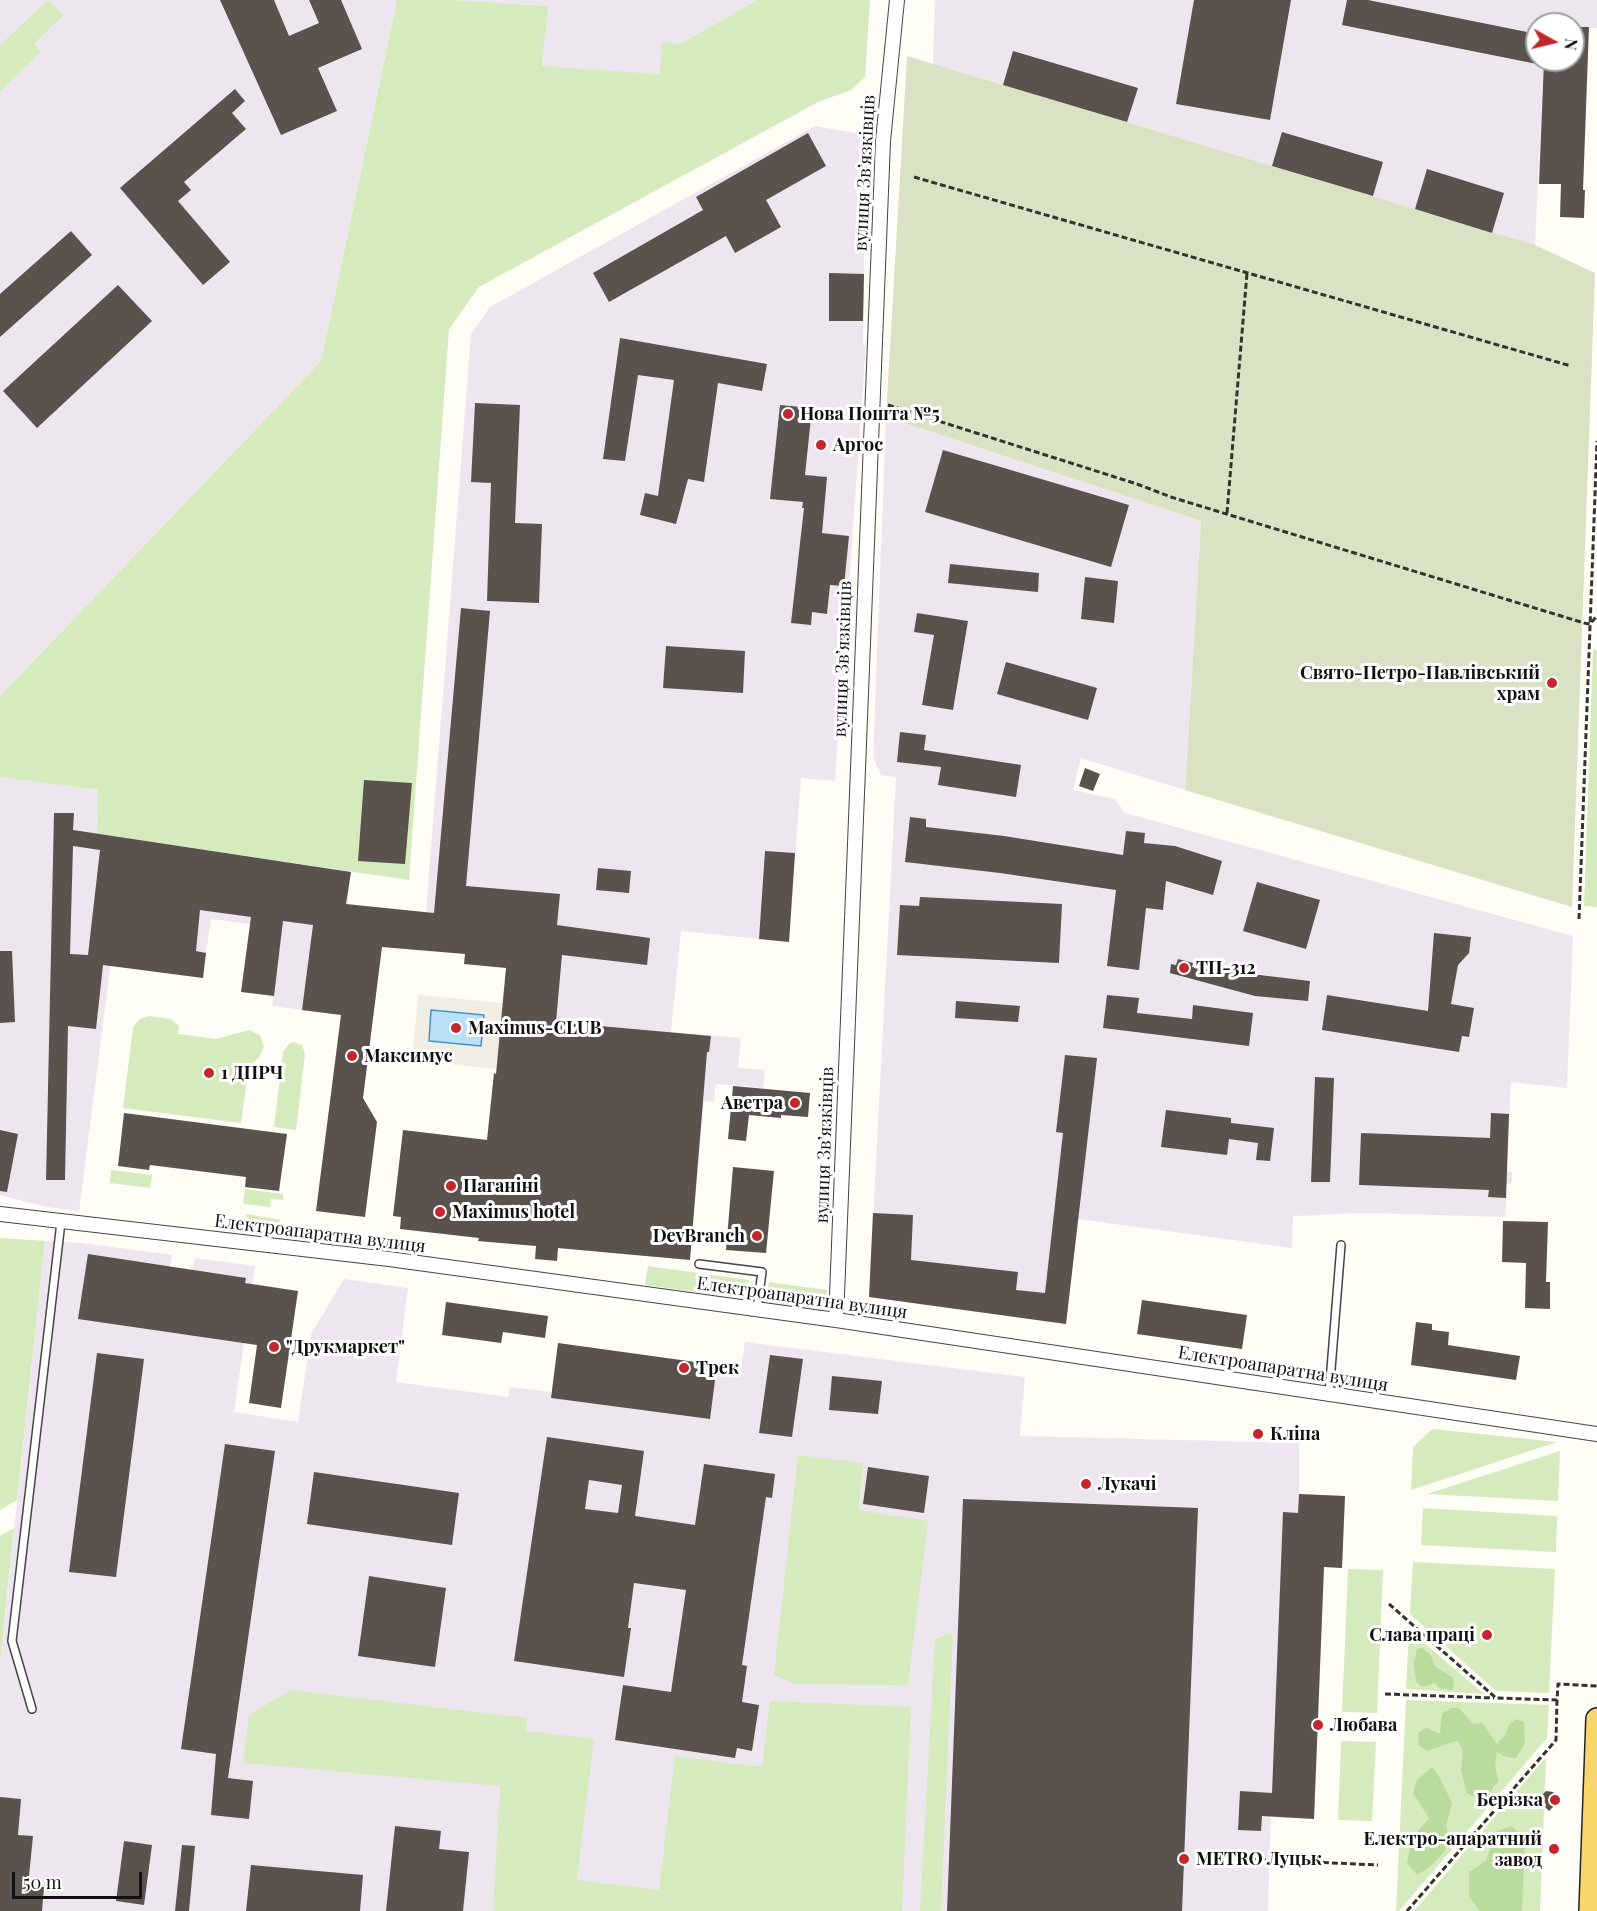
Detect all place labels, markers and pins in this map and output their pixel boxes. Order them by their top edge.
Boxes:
place label: Нова Пошта №5 [800,403,940,425]
marker: Нова Пошта №5 [781,407,795,421]
place label: Аргос [833,434,883,456]
marker: Аргос [814,438,828,452]
place label: Свято-Петро-Павлівський храм [1300,662,1540,704]
marker: Свято-Петро-Павлівський храм [1545,676,1559,690]
place label: ТП-312 [1196,957,1256,979]
marker: ТП-312 [1177,961,1191,975]
place label: Maximus-CLUB [468,1017,601,1039]
marker: Maximus-CLUB [449,1021,463,1035]
place label: Максимус [364,1045,453,1067]
marker: Максимус [345,1049,359,1063]
place label: 1 ДПРЧ [221,1062,283,1084]
marker: 1 ДПРЧ [202,1066,216,1080]
place label: Аветра [721,1092,783,1114]
marker: Аветра [788,1096,802,1110]
place label: Паганіні [463,1175,539,1197]
marker: Паганіні [444,1179,458,1193]
place label: Maximus hotel [452,1201,575,1223]
marker: Maximus hotel [433,1205,447,1219]
place label: DevBranch [653,1225,745,1247]
marker: DevBranch [750,1229,764,1243]
place label: "Друкмаркет" [286,1336,405,1358]
marker: "Друкмаркет" [267,1340,281,1354]
place label: Трек [696,1357,739,1379]
marker: Трек [677,1361,691,1375]
place label: Кліпа [1270,1423,1320,1445]
marker: Кліпа [1251,1427,1265,1441]
place label: Лукачі [1098,1473,1156,1495]
marker: Лукачі [1079,1477,1093,1491]
place label: Слава праці [1369,1624,1475,1646]
marker: Слава праці [1480,1628,1494,1642]
place label: Любава [1330,1714,1397,1736]
marker: Любава [1311,1718,1325,1732]
place label: Берізка [1477,1789,1543,1811]
marker: Берізка [1548,1793,1562,1807]
place label: Електро-апаратний завод [1364,1828,1542,1870]
marker: Електро-апаратний завод [1547,1842,1561,1856]
place label: METRO Луцьк [1196,1848,1322,1870]
marker: METRO Луцьк [1177,1852,1191,1866]

